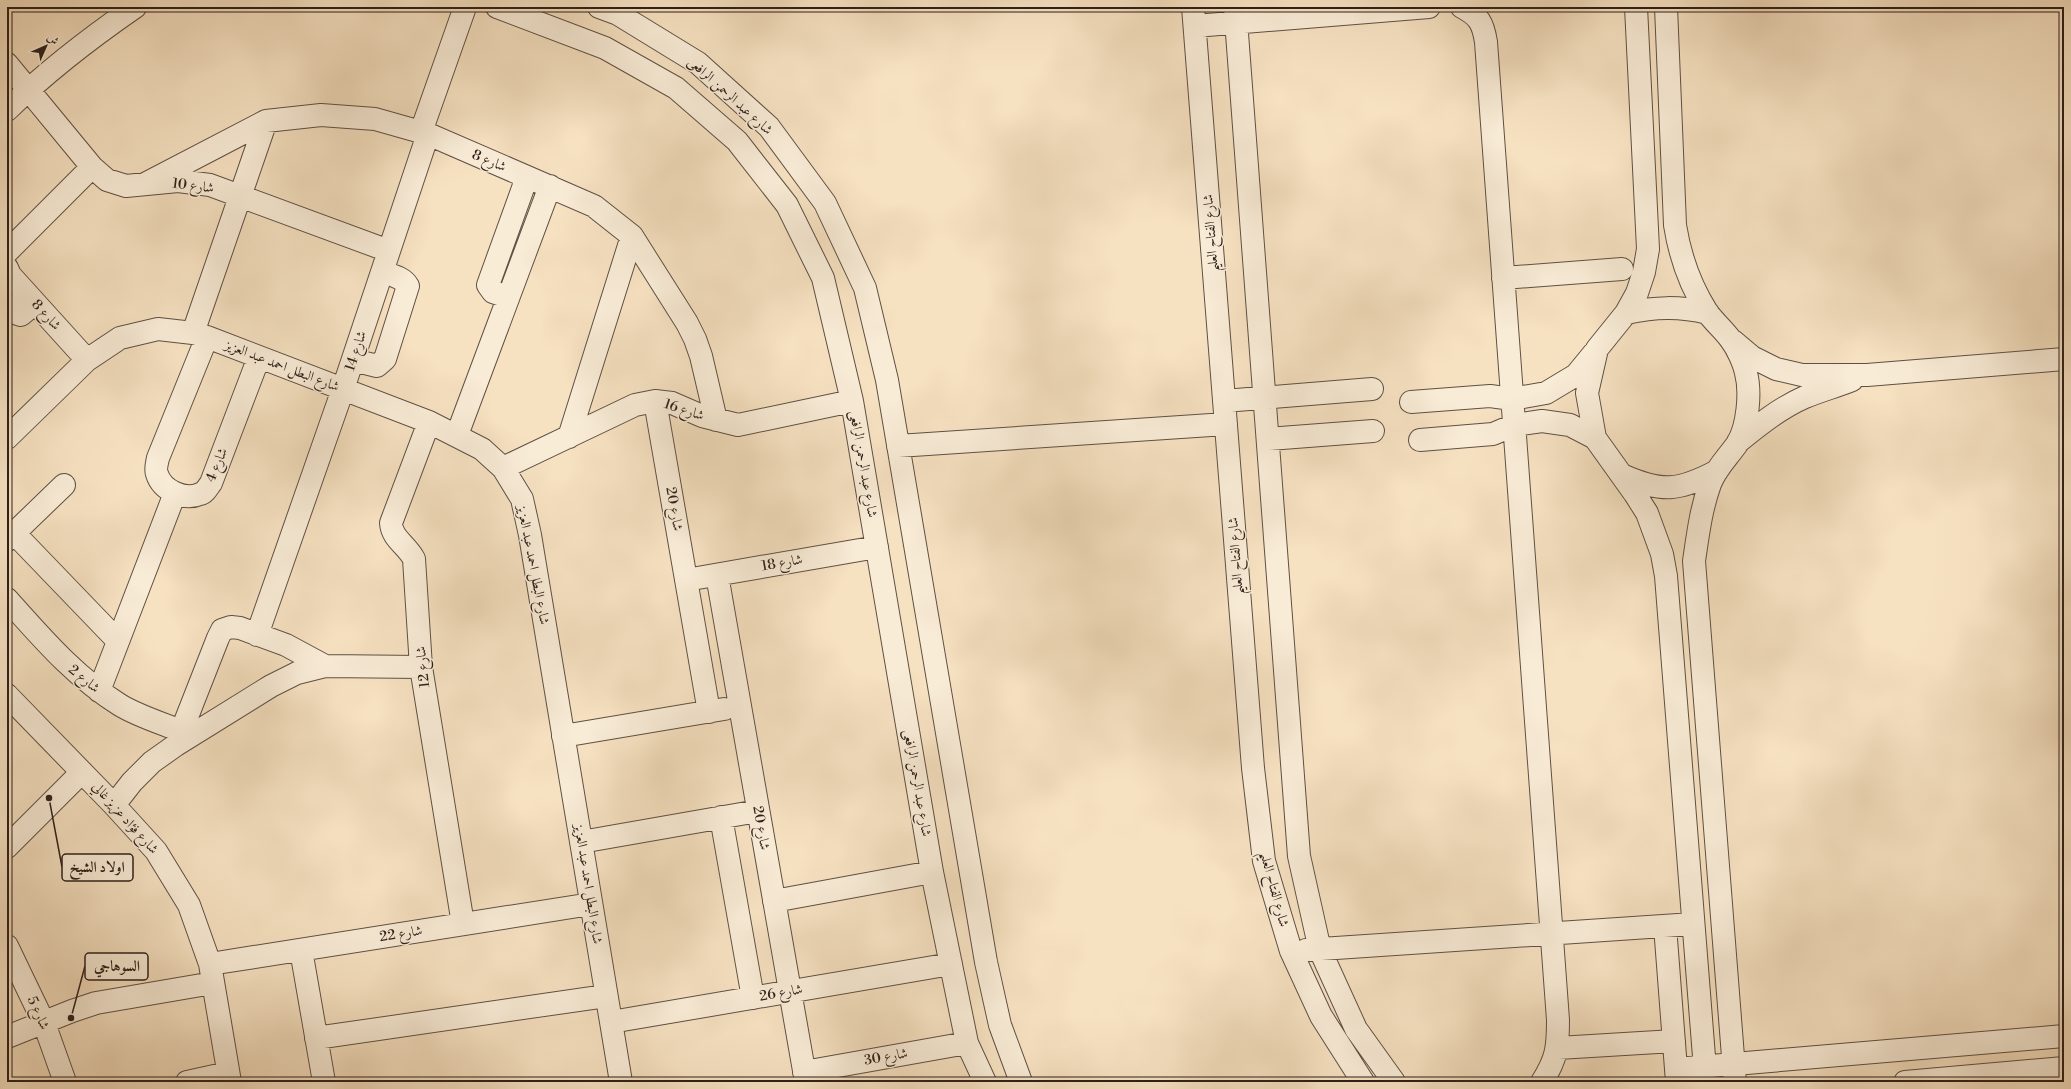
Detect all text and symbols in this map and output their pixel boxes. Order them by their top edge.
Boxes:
north arrow [26,26,66,66]
text: ش [44,31,61,49]
street label: شارع عبد الرحمن الرافعى [682,53,776,140]
street label: شارع 8 [468,146,509,178]
street label: شارع 10 [171,175,215,199]
street label: شارع الفتاح العليم [1199,193,1227,273]
street label: شارع 8 [26,296,65,336]
street label: شارع 14 [341,329,373,374]
street label: شارع البطل احمد عبد العزيز [220,335,342,398]
street label: شارع 16 [661,395,706,427]
street label: شارع عبد الرحمن الرافعى [843,409,881,519]
street label: شارع 4 [202,445,234,486]
street label: شارع 20 [659,486,687,533]
street label: شارع البطل احمد عبد العزيز [510,502,553,627]
street label: شارع الفتاح العليم [1224,516,1252,596]
street label: شارع 18 [760,551,804,577]
street label: شارع 12 [412,645,436,689]
street label: شارع 2 [63,661,103,699]
street label: شارع عبد الرحمن الرافعى [897,728,935,838]
street label: شارع فؤاد عزيز غالي [86,778,162,859]
street label: شارع 20 [746,805,774,852]
street label: شارع البطل احمد عبد العزيز [567,821,606,946]
street label: شارع الفتاح العليم [1251,849,1293,930]
callout: اولاد الشيخ [62,854,133,881]
text: اولاد الشيخ [69,858,125,881]
street label: شارع 22 [378,922,424,948]
callout: السوهاجي [85,953,148,980]
text: السوهاجي [93,957,140,978]
street label: شارع 26 [758,980,804,1008]
street label: شارع 5 [21,993,53,1033]
street label: شارع 30 [863,1044,910,1072]

